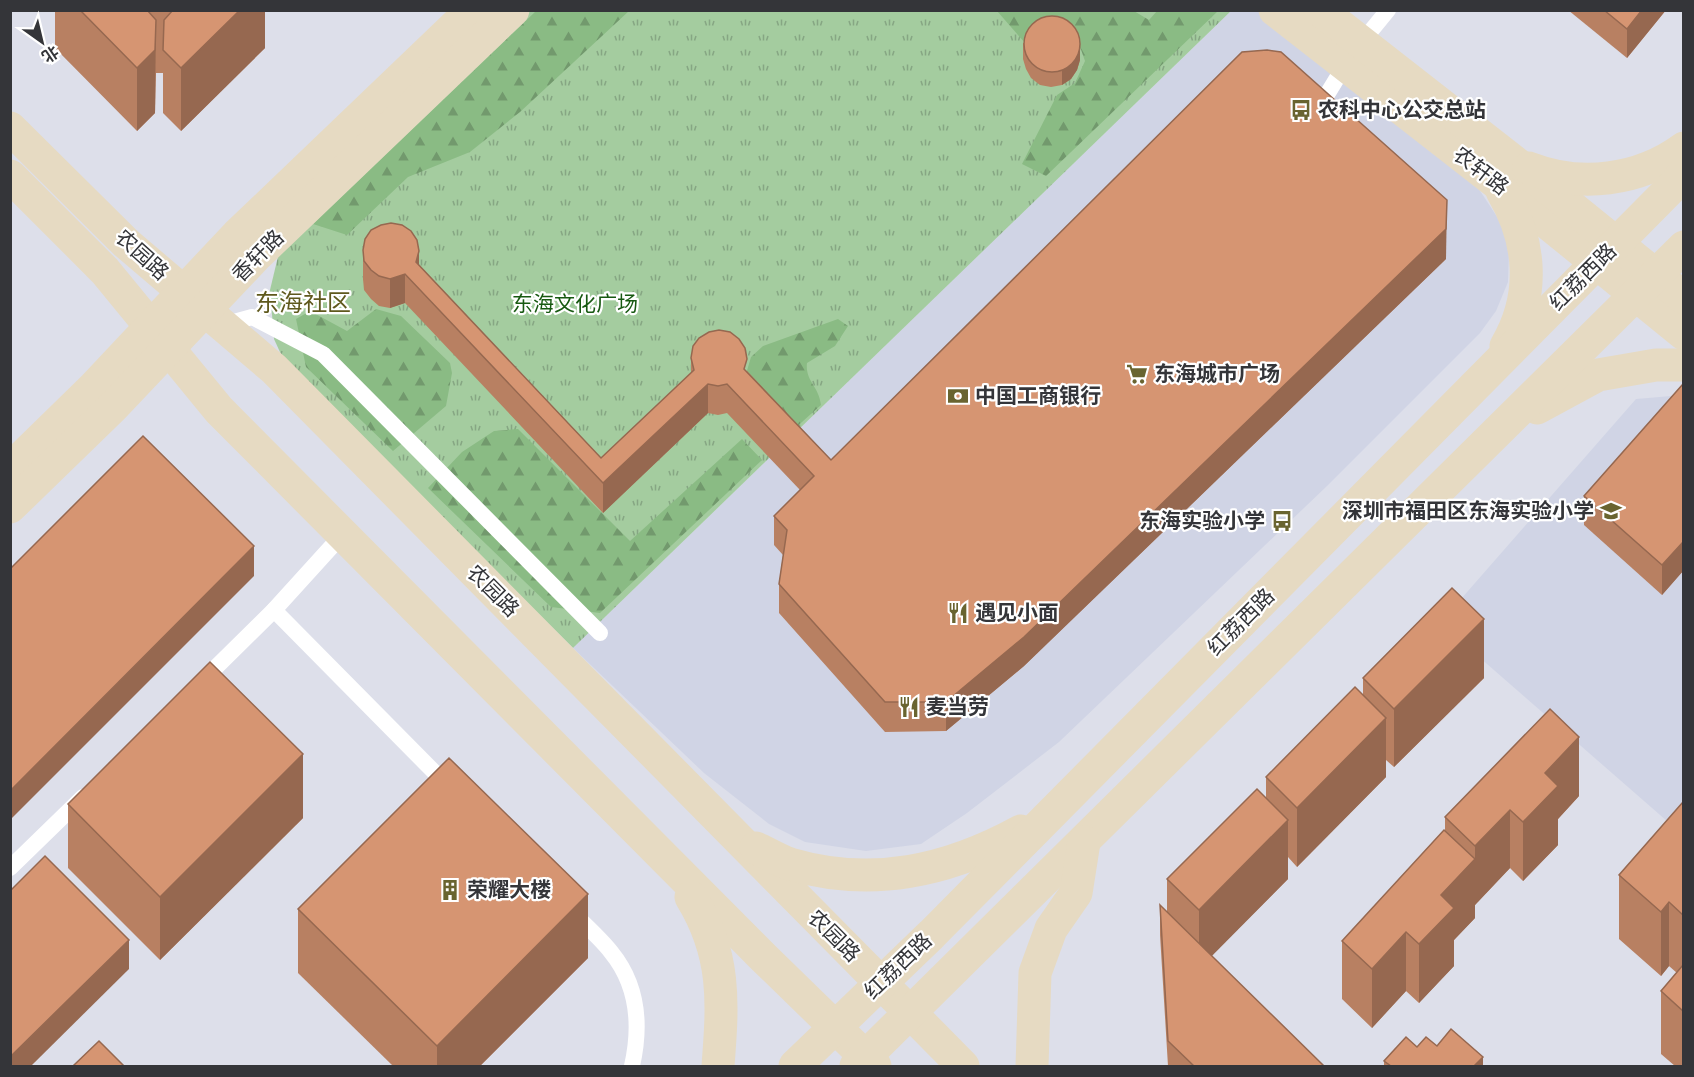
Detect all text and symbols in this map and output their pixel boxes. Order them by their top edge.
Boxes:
north arrow [12,12,72,72]
text: 北 [38,41,63,67]
place label: 农科中心公交总站 [1318,96,1486,124]
bus stop icon: 农科中心公交总站 [1289,98,1313,122]
street label: 农轩路 [1448,141,1514,201]
street label: 农园路 [109,224,175,286]
street label: 香轩路 [226,224,290,288]
street label: 红荔西路 [1543,237,1623,317]
district label: 东海社区 [255,287,351,318]
park label: 东海文化广场 [512,290,638,318]
place label: 东海城市广场 [1154,360,1280,388]
supermarket icon: 东海城市广场 [1125,362,1149,386]
place label: 中国工商银行 [975,382,1101,410]
bank icon: 中国工商银行 [946,384,970,408]
place label: 深圳市福田区东海实验小学 [1342,497,1594,525]
school or university icon: 深圳市福田区东海实验小学 [1599,499,1623,523]
place label: 东海实验小学 [1139,507,1265,535]
bus stop icon: 东海实验小学 [1270,509,1294,533]
street label: 农园路 [461,559,525,623]
street label: 红荔西路 [1201,582,1281,662]
place label: 遇见小面 [975,599,1059,627]
restaurant icon: 遇见小面 [946,601,970,625]
place label: 麦当劳 [926,693,989,721]
restaurant icon: 麦当劳 [897,695,921,719]
place label: 荣耀大楼 [467,876,551,904]
building icon: 荣耀大楼 [438,878,462,902]
street label: 农园路 [802,904,866,968]
street label: 红荔西路 [858,927,938,1005]

